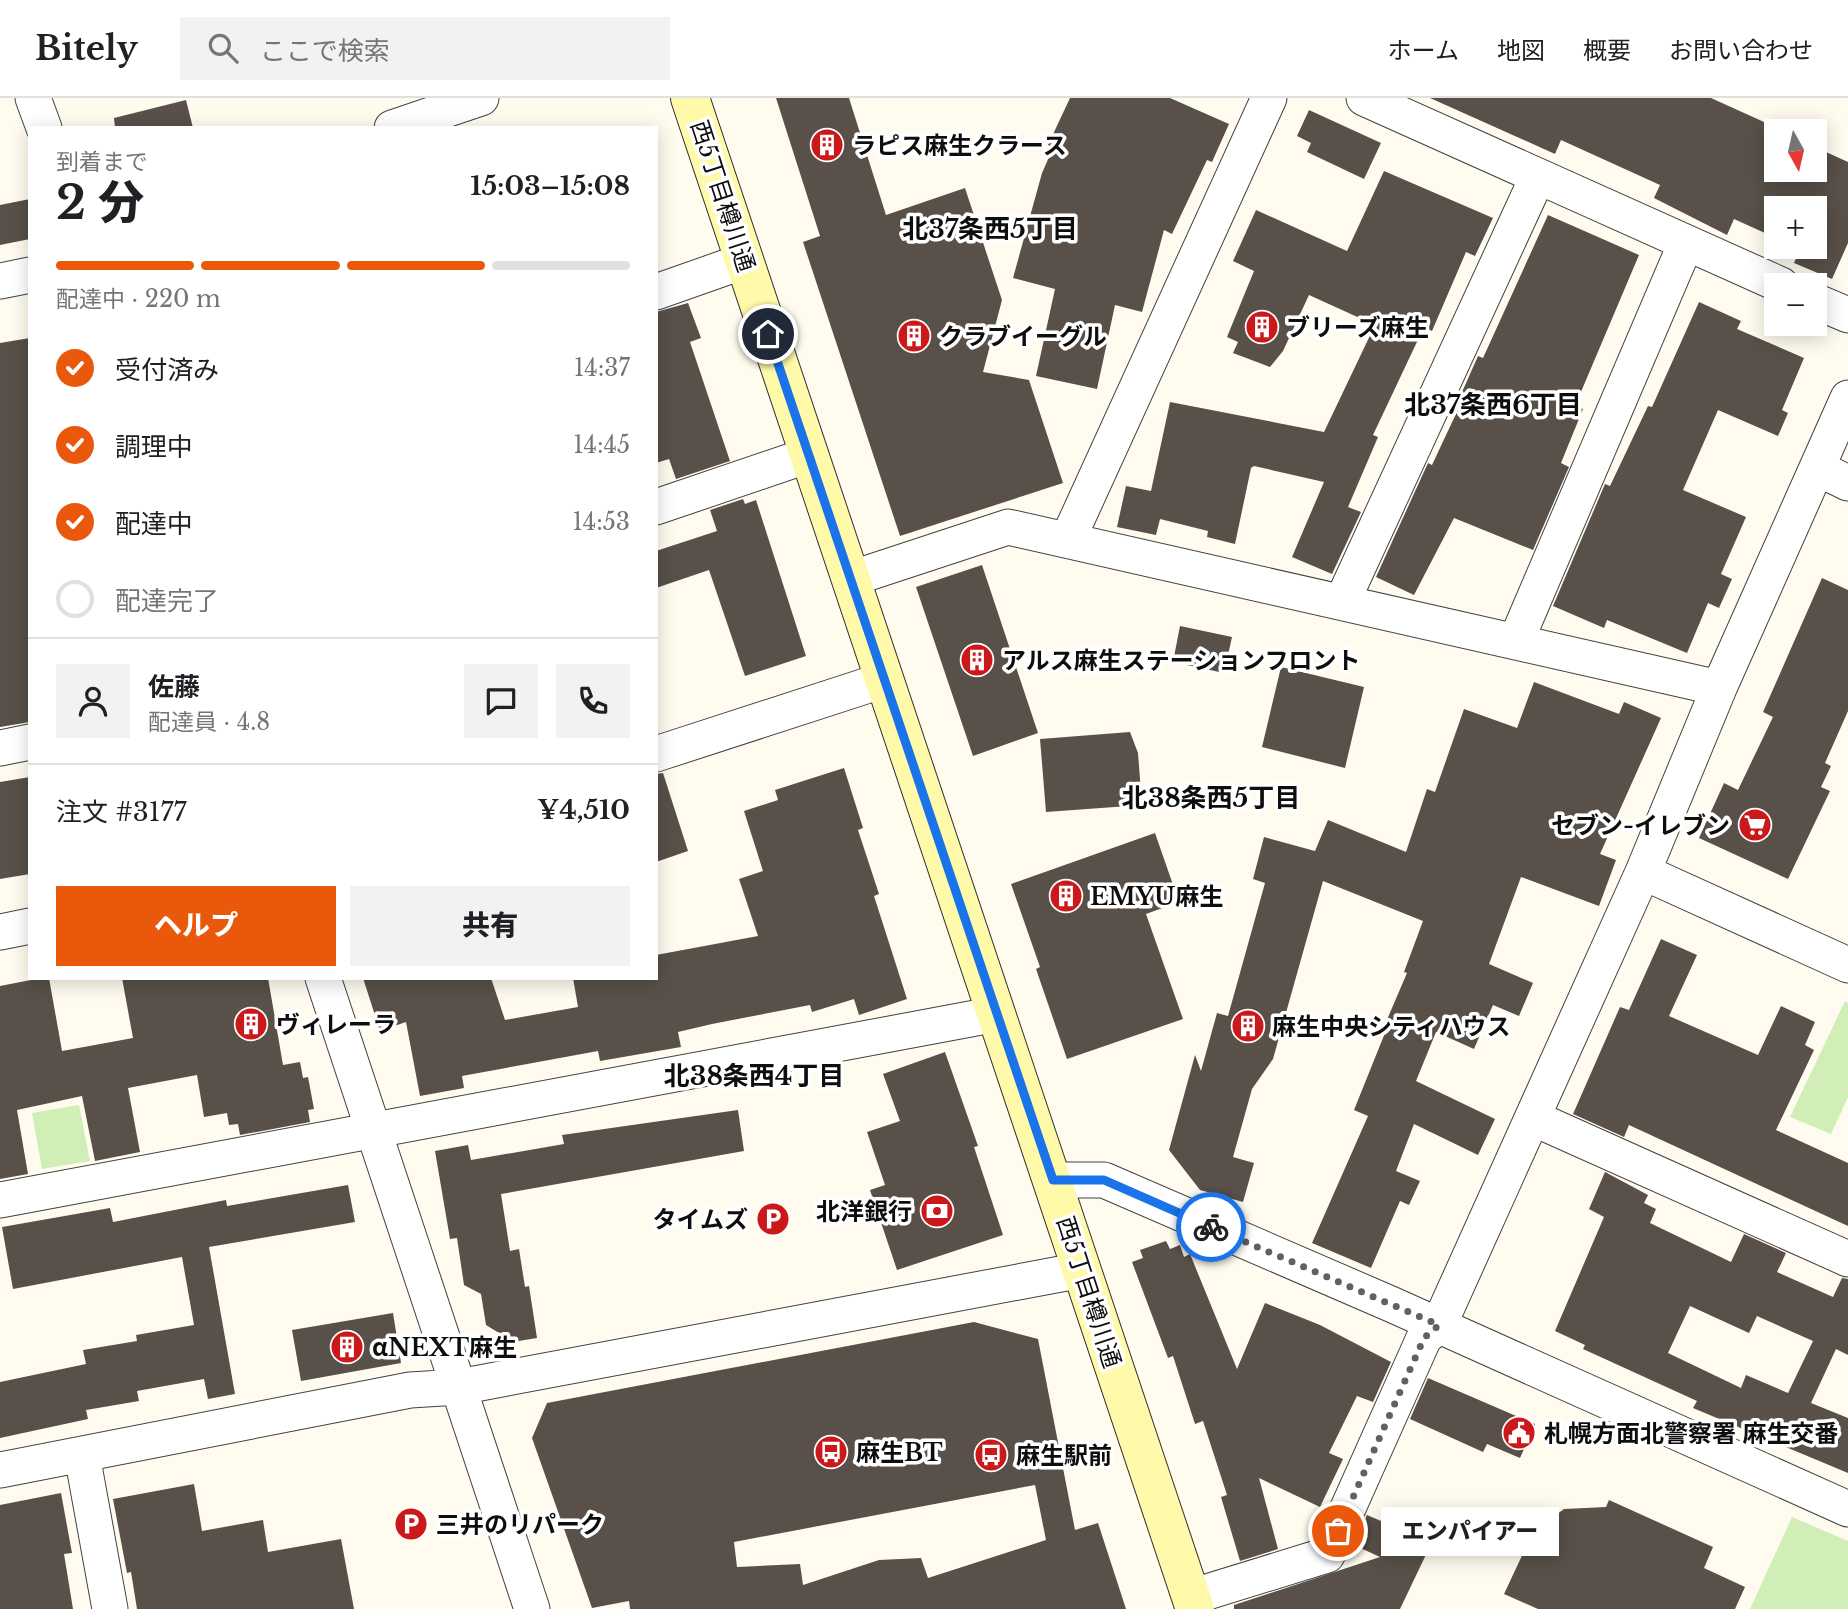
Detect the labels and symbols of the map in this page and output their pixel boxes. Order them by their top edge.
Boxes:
street label: 西5丁目樽川通 [685,117,761,275]
north arrow [1764,119,1827,182]
building icon: ラピス麻生クラース [808,126,846,164]
place label: ラピス麻生クラース [852,131,1067,160]
district label: 北37条西5丁目 [902,213,1078,245]
pin [738,304,798,364]
building icon: ブリーズ麻生 [1243,308,1281,346]
place label: ブリーズ麻生 [1286,313,1429,342]
building icon: クラブイーグル [895,317,933,355]
place label: クラブイーグル [939,322,1107,351]
district label: 北37条西6丁目 [1404,389,1582,421]
building icon: アルス麻生ステーションフロント [958,641,996,679]
place label: アルス麻生ステーションフロント [1002,646,1361,675]
district label: 北38条西5丁目 [1122,782,1300,814]
supermarket icon: セブン-イレブン [1736,806,1774,844]
place label: セブン-イレブン [1551,811,1730,840]
building icon: EMYU麻生 [1047,877,1085,915]
place label: EMYU麻生 [1090,882,1223,911]
building icon: ヴィレーラ [232,1005,270,1043]
building icon: 麻生中央シティハウス [1229,1007,1267,1045]
place label: ヴィレーラ [276,1010,396,1039]
place label: 麻生中央シティハウス [1272,1012,1511,1041]
district label: 北38条西4丁目 [664,1060,844,1092]
bank icon: 北洋銀行 [918,1192,956,1230]
courier [1176,1192,1246,1262]
place label: 北洋銀行 [816,1197,912,1226]
parking icon: タイムズ [754,1200,792,1238]
place label: タイムズ [652,1205,748,1234]
street label: 西5丁目樽川通 [1051,1213,1127,1371]
building icon: αNEXT麻生 [328,1328,366,1366]
place label: αNEXT麻生 [372,1333,517,1362]
public building icon: 札幌方面北警察署 麻生交番 [1500,1414,1538,1452]
place label: 札幌方面北警察署 麻生交番 [1544,1419,1838,1448]
bus stop icon: 麻生BT [812,1433,850,1471]
bus stop icon: 麻生駅前 [972,1436,1010,1474]
place label: 麻生BT [856,1438,943,1467]
place label: 麻生駅前 [1016,1441,1112,1470]
pin [1308,1501,1368,1561]
parking icon: 三井のリパーク [392,1505,430,1543]
callout: エンパイアー [1380,1506,1558,1556]
place label: 三井のリパーク [436,1510,604,1539]

